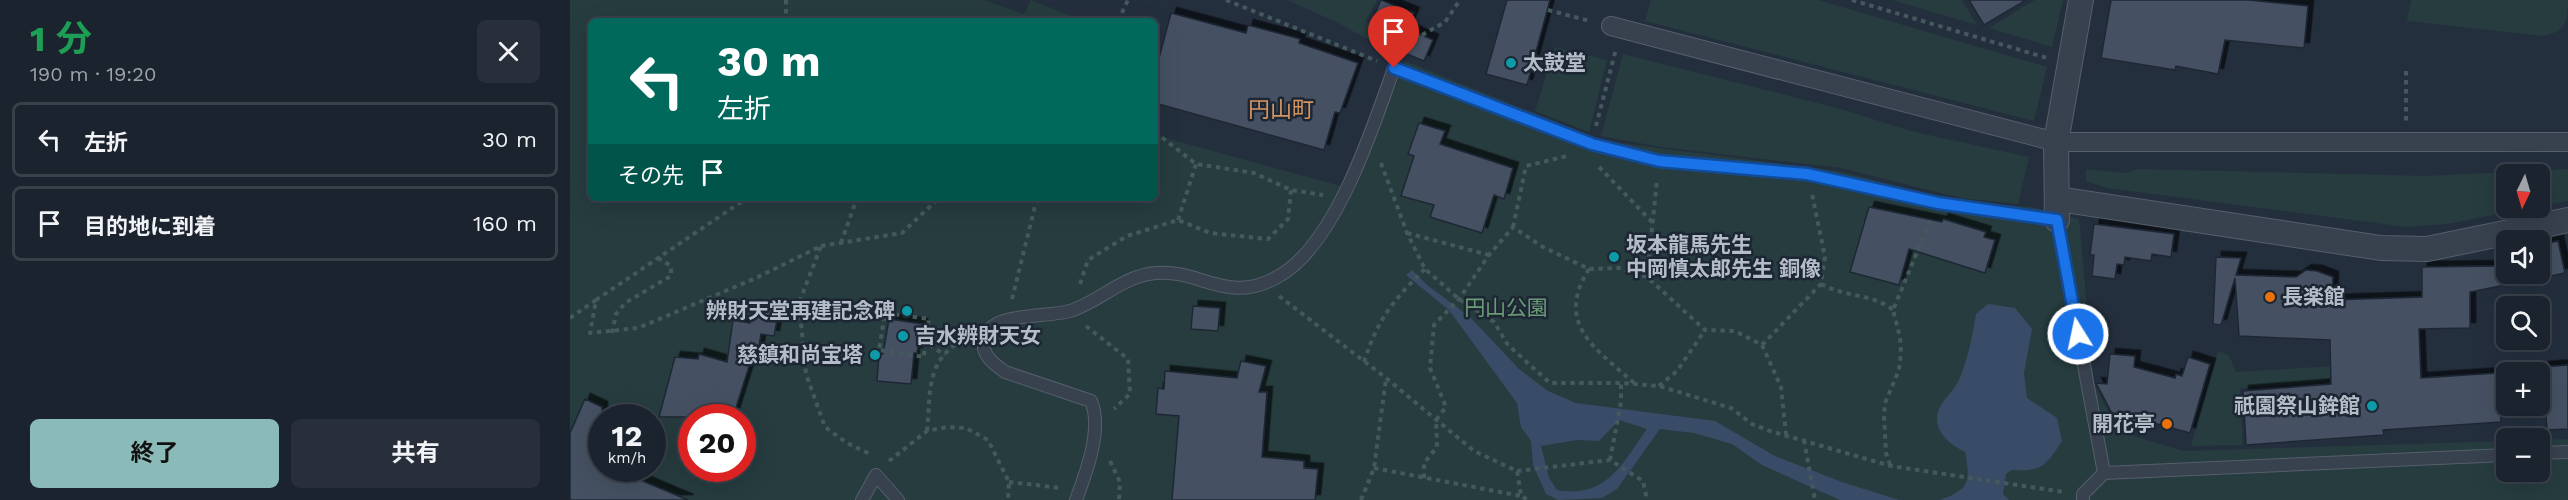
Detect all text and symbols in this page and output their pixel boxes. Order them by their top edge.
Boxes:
pin [1368,6,1419,68]
icon: arrive [1377,15,1410,48]
text: 1 分 [30,18,92,60]
button: close [477,20,540,83]
text: 30 m [717,37,821,86]
icon: left [618,42,696,120]
place label: 太鼓堂 [1523,50,1586,75]
marker: 太鼓堂 [1504,56,1518,70]
text: 190 m · 19:20 [30,62,156,86]
text: 左折 [717,93,771,125]
district label: 円山町 [1248,97,1314,122]
icon: left [33,123,66,156]
text: 30 m [482,127,537,152]
text: 左折 [84,130,128,155]
icon: arrive [696,156,729,189]
text: その先 [618,163,684,188]
north arrow [2496,164,2550,218]
map controls [2496,164,2550,482]
icon: arrive [33,207,66,240]
text: 160 m [473,211,537,236]
text: 目的地に到着 [84,214,216,239]
button: sound [2496,230,2550,284]
place label: 坂本龍馬先生 中岡慎太郎先生 銅像 [1626,232,1821,281]
marker: 坂本龍馬先生 中岡慎太郎先生 銅像 [1607,250,1621,264]
place label: 長楽館 [2282,284,2345,309]
marker: 長楽館 [2263,290,2277,304]
park label: 円山公園 [1464,295,1548,320]
button: search [2496,296,2550,350]
place label: 辨財天堂再建記念碑 [706,298,895,323]
position arrow [2046,302,2110,366]
marker: 辨財天堂再建記念碑 [900,304,914,318]
place label: 吉水辨財天女 [915,323,1041,348]
marker: 吉水辨財天女 [896,329,910,343]
place label: 慈鎮和尚宝塔 [737,342,863,367]
marker: 慈鎮和尚宝塔 [868,348,882,362]
button: + [2496,362,2550,416]
place label: 祇園祭山鉾館 [2234,393,2360,418]
marker: 祇園祭山鉾館 [2365,399,2379,413]
speed limit sign: 20 [678,404,756,482]
place label: 開花亭 [2092,411,2155,436]
marker: 開花亭 [2160,417,2174,431]
text: 12 [612,418,642,453]
button: 終了 [30,419,279,488]
button: 共有 [291,419,540,488]
button: − [2496,428,2550,482]
text: km/h [608,449,646,467]

